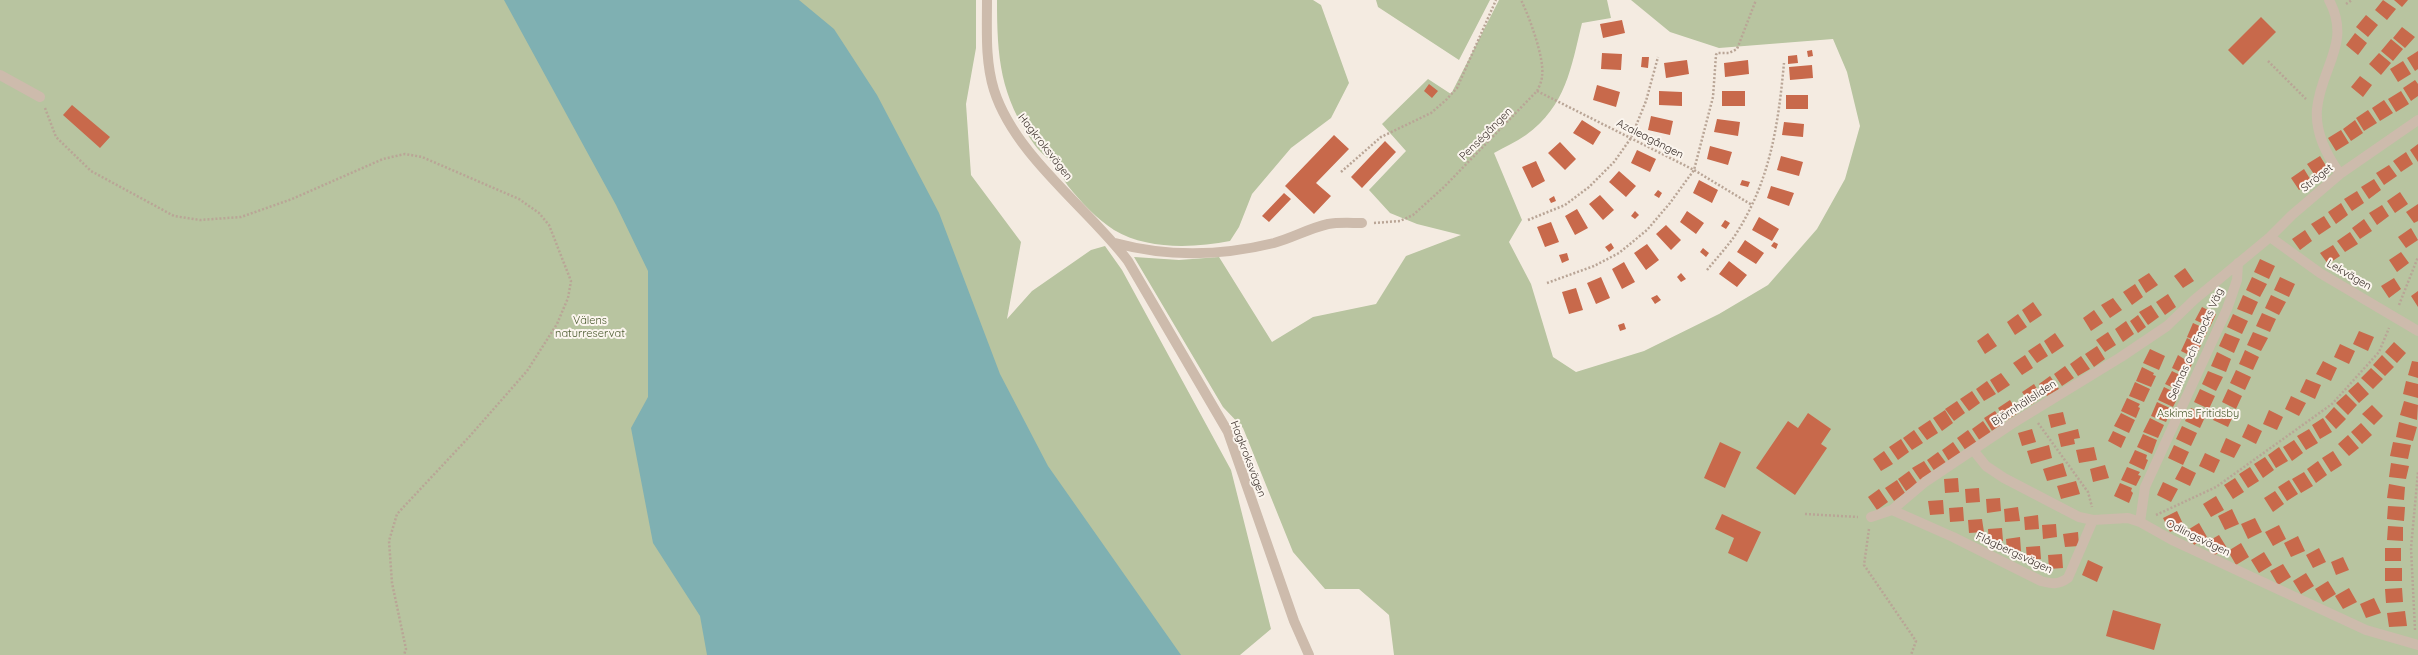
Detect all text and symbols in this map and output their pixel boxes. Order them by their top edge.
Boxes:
street label: Penségången [1457,105,1515,163]
street label: Hagkroksvägen [1015,111,1075,183]
street label: Azaleagången [1614,116,1686,162]
street label: Ströget [2298,161,2336,195]
street label: Lekvägen [2324,257,2374,293]
street label: Selmas och Enocks Väg [2165,286,2227,402]
park label: Välens naturreservat [555,314,625,340]
street label: Björnhällsliden [1989,377,2059,429]
park label: Askims Fritidsby [2157,407,2239,421]
street label: Hagkroksvägen [1227,419,1269,499]
street label: Odlingsvägen [2164,517,2232,559]
street label: Flågbergsvägen [1974,530,2054,576]

